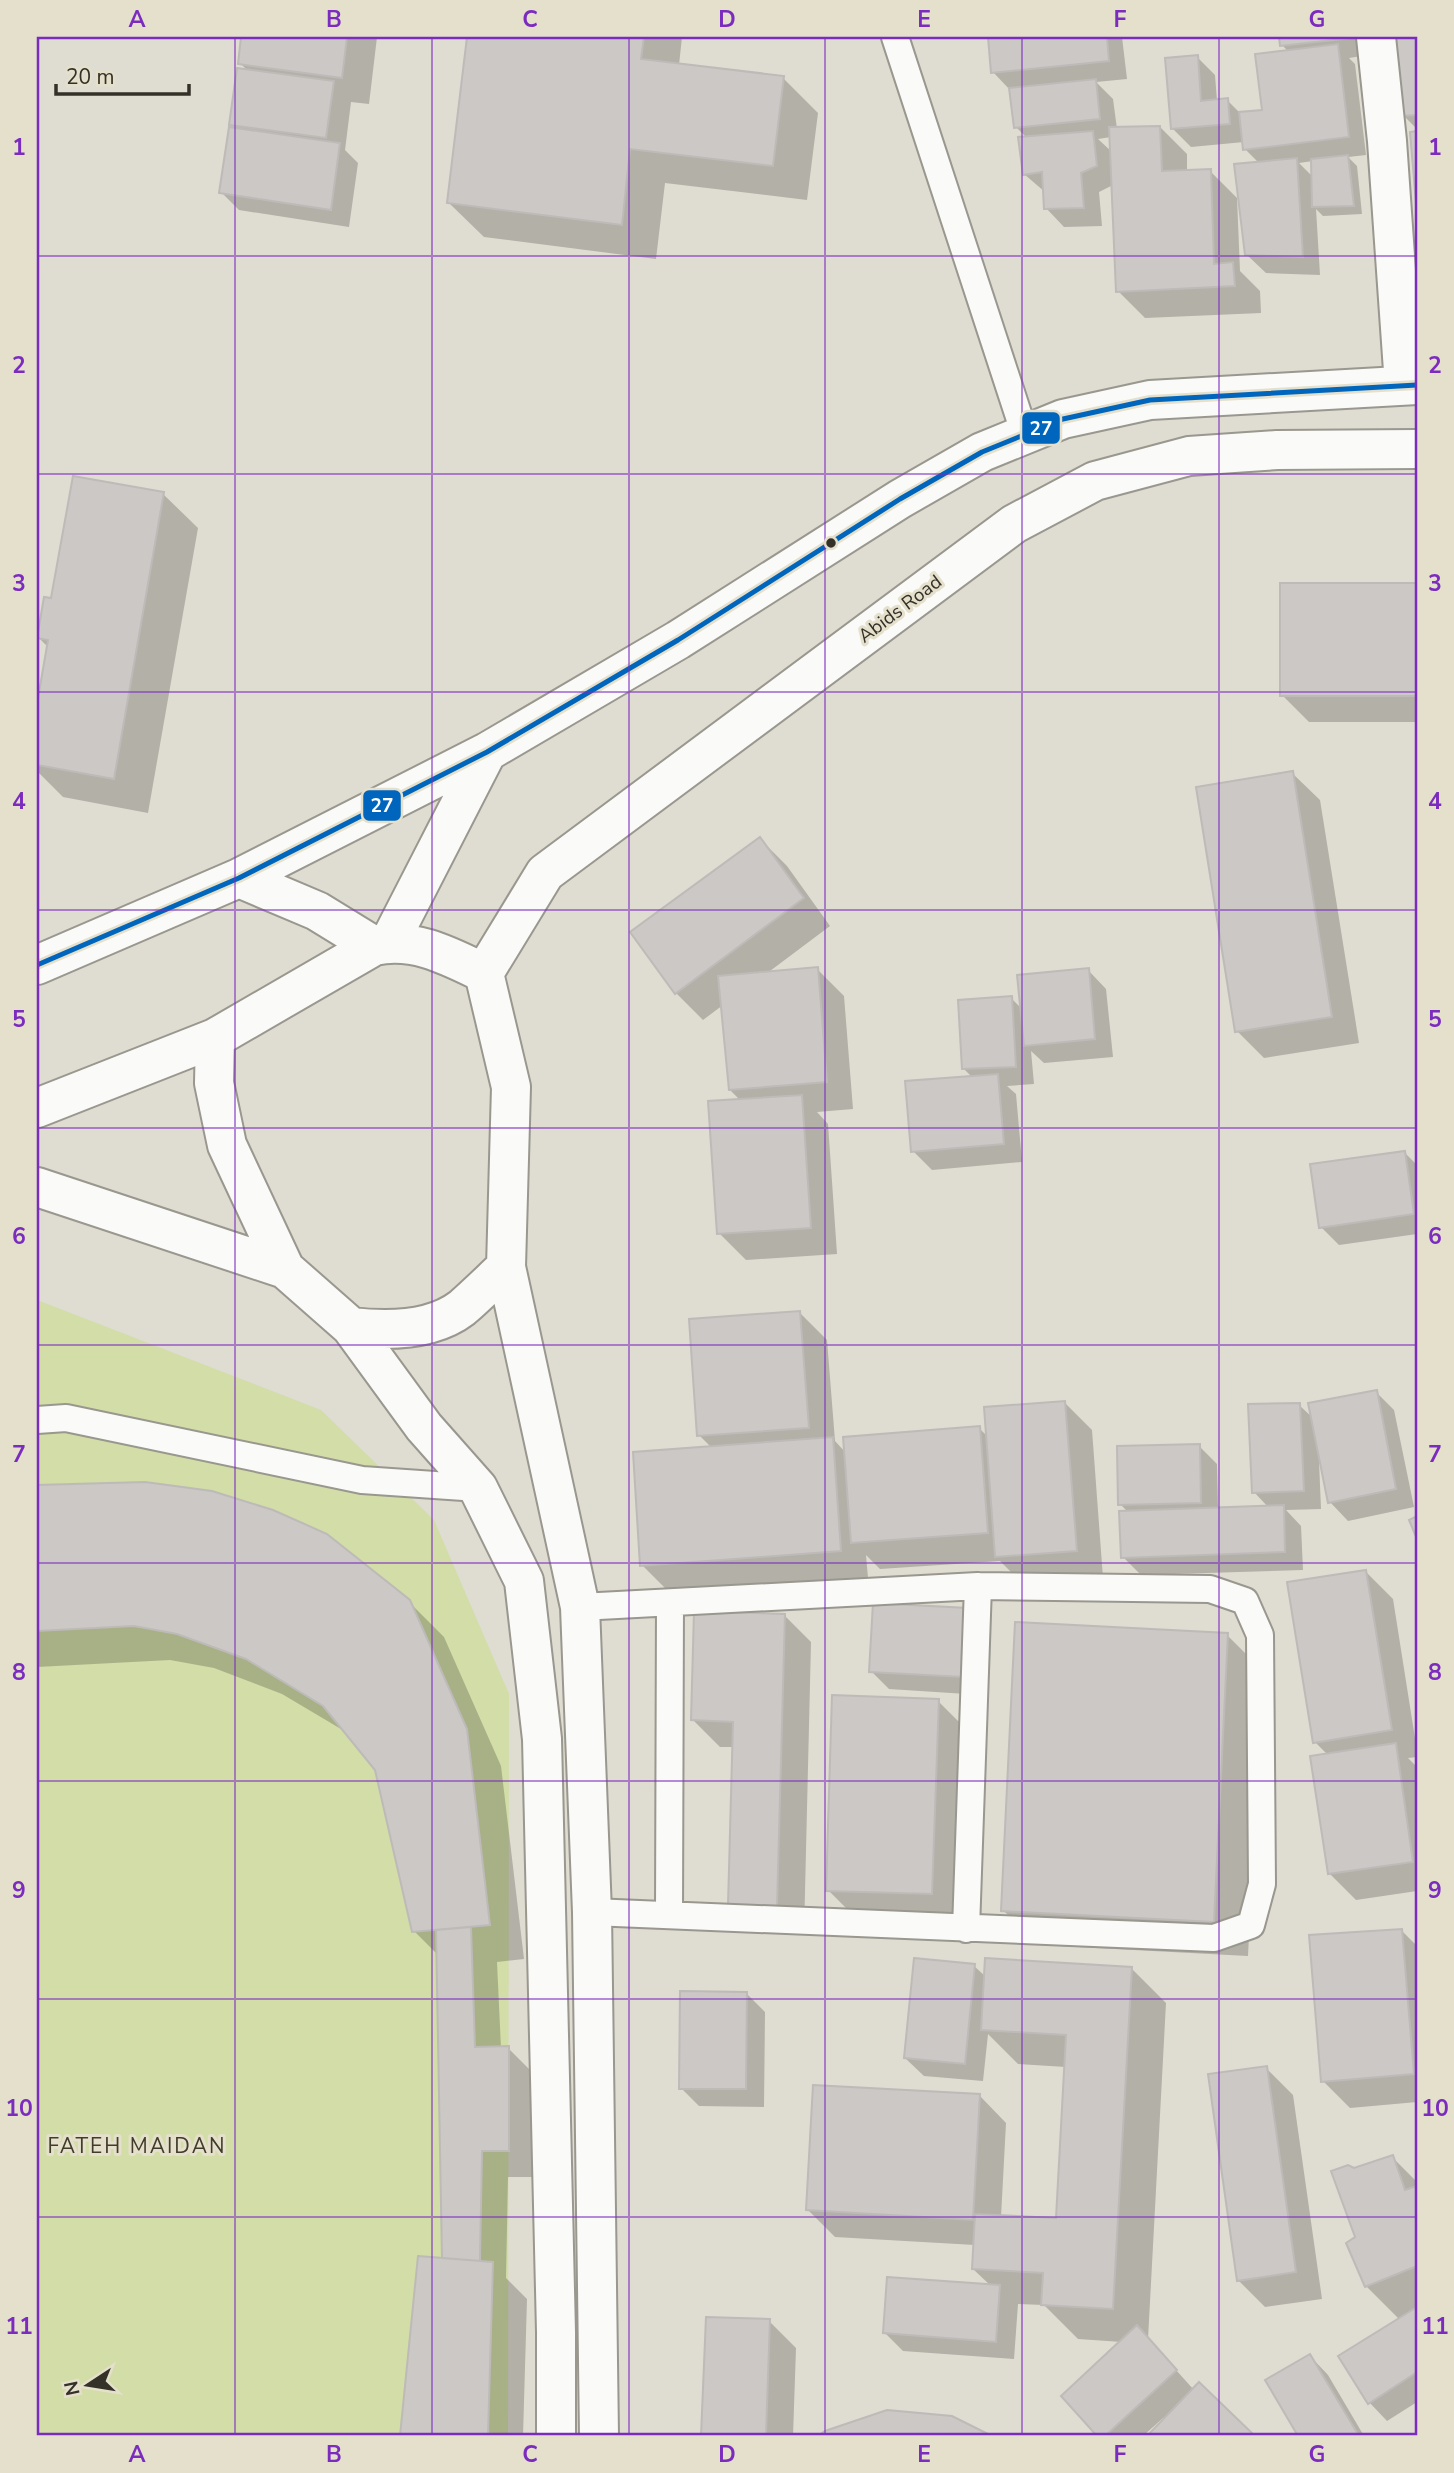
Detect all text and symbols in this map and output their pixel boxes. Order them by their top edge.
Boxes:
text: A [128,4,146,35]
text: B [326,4,342,35]
text: C [522,4,538,35]
text: D [718,4,736,35]
text: E [917,4,931,35]
text: F [1114,4,1127,35]
text: G [1309,4,1325,35]
scale bar [56,52,189,96]
text: 20 m [66,63,115,91]
text: 1 [12,132,26,163]
text: 1 [1428,132,1442,163]
text: 2 [12,350,26,381]
text: 2 [1428,350,1442,381]
line badge: 27 [1021,411,1061,445]
text: 27 [1030,416,1052,442]
unlabelled marker [824,536,838,550]
text: 3 [12,568,26,599]
text: 3 [1428,568,1442,599]
street label: Abids Road [853,569,947,649]
text: 4 [12,786,26,817]
text: 4 [1428,786,1442,817]
line badge: 27 [362,789,402,822]
text: 27 [371,793,393,819]
text: 5 [12,1004,26,1035]
text: 5 [1428,1004,1442,1035]
text: 6 [12,1221,26,1252]
text: 6 [1428,1221,1442,1252]
text: 7 [12,1439,26,1470]
text: 7 [1428,1439,1442,1470]
text: 8 [12,1657,26,1688]
text: 8 [1428,1657,1442,1688]
text: 9 [12,1875,26,1906]
text: 9 [1428,1875,1442,1906]
text: 10 [5,2093,33,2124]
text: 10 [1421,2093,1449,2124]
district label: FATEH MAIDAN [47,2132,227,2160]
text: 11 [5,2311,33,2342]
text: 11 [1421,2311,1449,2342]
north arrow [52,2350,122,2420]
text: N [58,2379,87,2398]
text: A [128,2439,146,2470]
text: B [326,2439,342,2470]
text: C [522,2439,538,2470]
text: D [718,2439,736,2470]
text: E [917,2439,931,2470]
text: F [1114,2439,1127,2470]
text: G [1309,2439,1325,2470]

